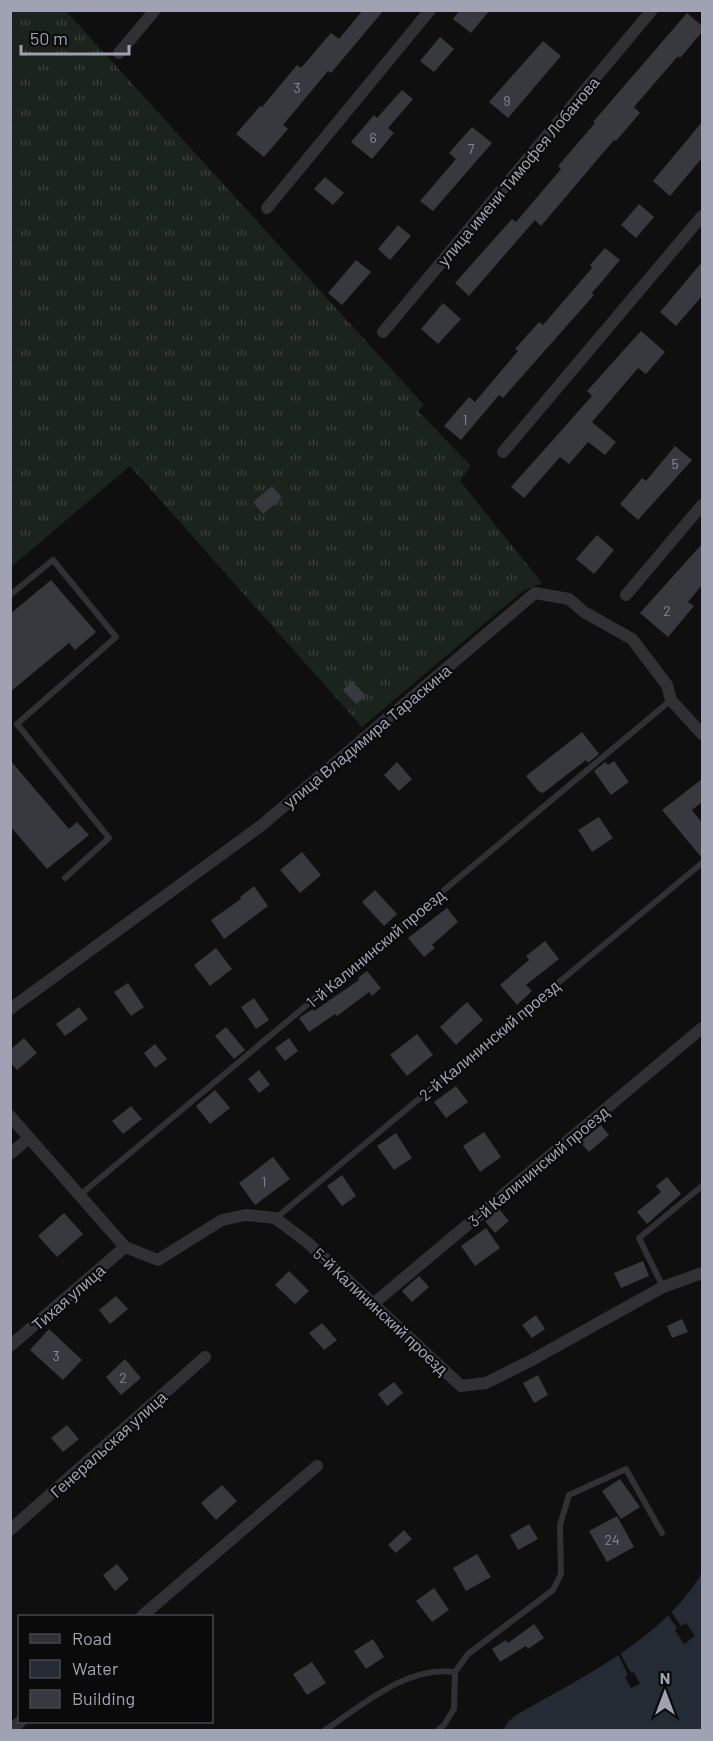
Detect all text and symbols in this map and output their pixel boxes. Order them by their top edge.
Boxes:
scale bar [21,18,129,56]
text: 50 m [30,27,68,49]
street label: улица имени Тимофея Лобанова [433,73,603,269]
house number: 3 [293,79,301,96]
house number: 9 [503,92,511,109]
house number: 6 [369,129,377,146]
house number: 7 [468,140,475,157]
house number: 1 [463,411,467,428]
house number: 5 [671,455,679,472]
house number: 2 [663,602,671,619]
street label: улица Владимира Тараскина [279,660,455,812]
street label: 1-й Калининский проезд [302,884,448,1011]
street label: 2-й Калининский проезд [415,975,564,1104]
street label: 3-й Калининский проезд [464,1101,612,1230]
house number: 1 [262,1173,266,1190]
street label: 5-й Калининский проезд [310,1244,453,1379]
street label: Тихая улица [28,1260,108,1334]
house number: 3 [52,1347,60,1364]
house number: 2 [119,1369,127,1386]
street label: Генеральская улица [46,1387,170,1501]
house number: 24 [604,1531,620,1548]
legend [18,1615,213,1723]
text: Road [72,1627,112,1649]
text: Water [72,1657,119,1679]
north arrow [635,1663,695,1723]
text: N [660,1668,670,1687]
text: Building [72,1687,135,1709]

